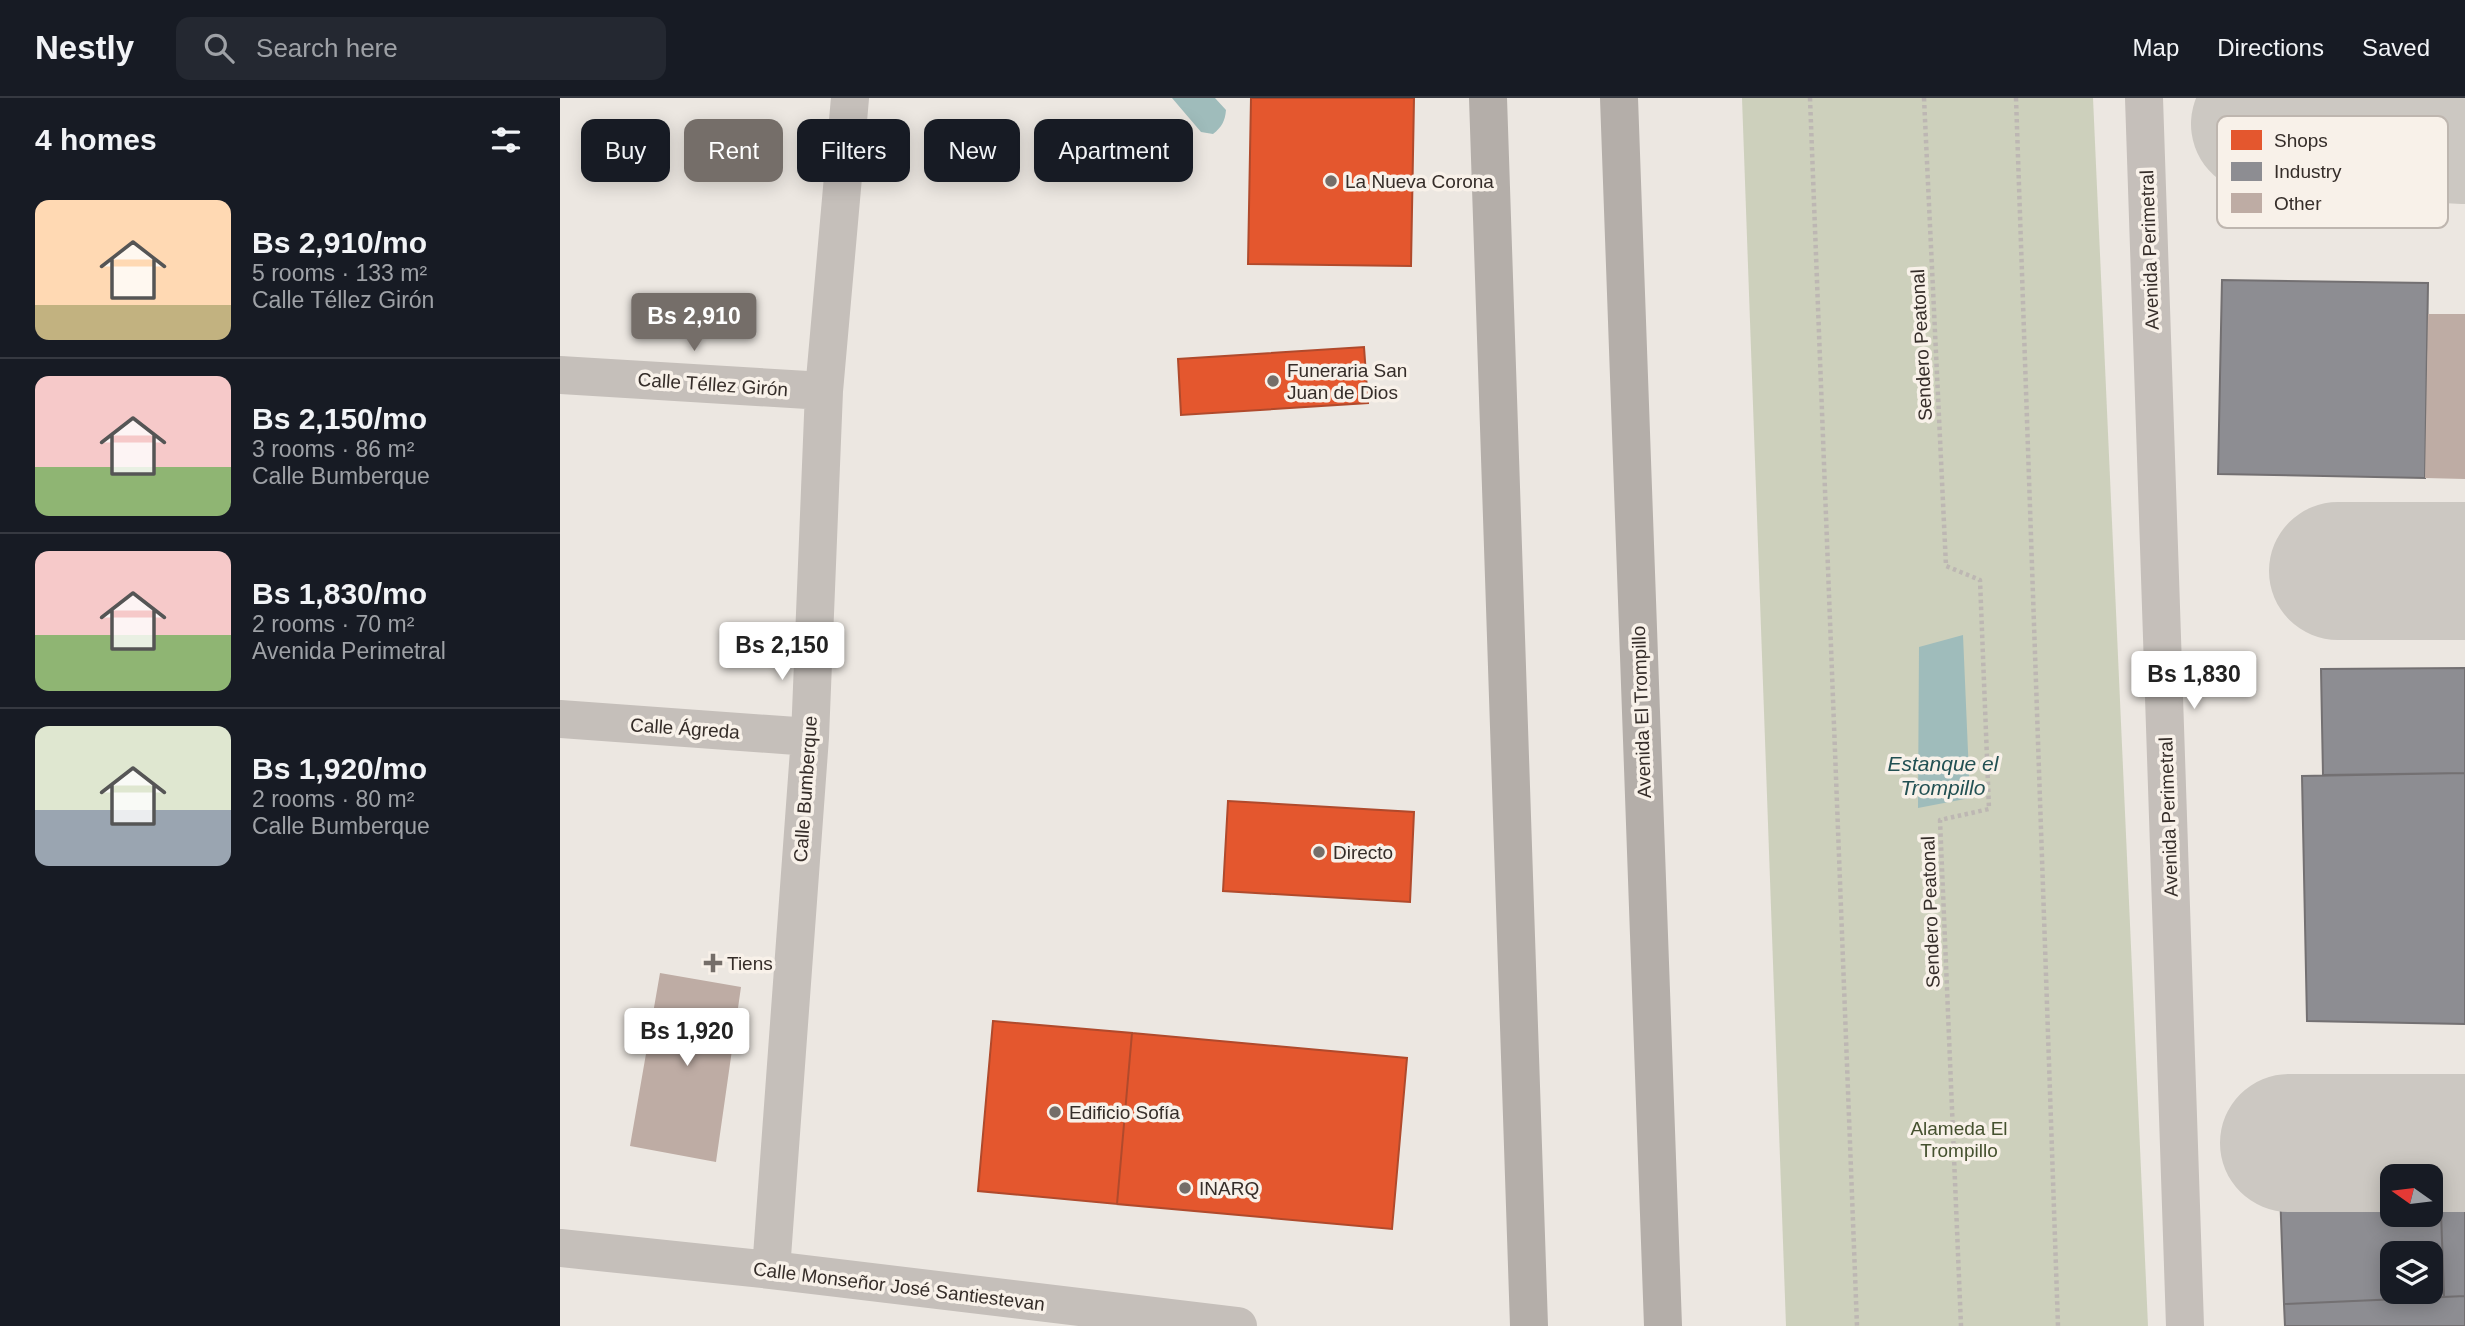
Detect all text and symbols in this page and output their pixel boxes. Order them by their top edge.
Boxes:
search box [176,17,666,80]
text: Nestly [35,29,134,66]
icon: search [200,29,238,67]
text: Search here [256,33,398,63]
text: Map [2133,34,2179,61]
text: Directions [2217,34,2324,61]
text: Saved [2362,34,2430,61]
legend [2217,116,2448,228]
chip: Buy [581,119,670,182]
chip: Rent [684,119,783,182]
chip: Filters [797,119,910,182]
chip: New [924,119,1020,182]
chip: Apartment [1034,119,1193,182]
icon: filters [487,121,525,159]
text: 4 homes [35,123,157,156]
text: Shops [2274,130,2328,151]
text: Industry [2274,161,2342,182]
street label: Avenida Perimetral [2136,170,2163,330]
place label: La Nueva Corona [1345,171,1494,192]
marker: La Nueva Corona [1323,173,1339,189]
text: Other [2274,193,2322,214]
text: Bs 2,910/mo [252,226,427,259]
icon: home [91,228,175,312]
text: 5 rooms · 133 m² [252,260,427,286]
street label: Sendero Peatonal [1907,268,1936,421]
text: Calle Téllez Girón [252,287,434,313]
pin: Bs 2,910 [622,294,766,353]
text: Bs 2,910 [647,303,741,329]
place label: Funeraria San Juan de Dios [1287,360,1407,403]
street label: Calle Téllez Girón [637,369,789,400]
marker: Funeraria San Juan de Dios [1265,373,1281,389]
text: Bs 2,150/mo [252,402,427,435]
icon: home [91,404,175,488]
text: 3 rooms · 86 m² [252,436,414,462]
text: Calle Bumberque [252,463,430,489]
text: Bs 1,830/mo [252,577,427,610]
icon: home [91,579,175,663]
text: 2 rooms · 70 m² [252,611,414,637]
pin: Bs 2,150 [710,622,854,682]
street label: Avenida El Trompillo [1628,625,1655,799]
text: Bs 2,150 [735,632,829,658]
text: Avenida Perimetral [252,638,446,664]
pin: Bs 1,830 [2122,652,2266,711]
text: Bs 1,830 [2147,661,2241,687]
street label: Calle Ágreda [629,714,741,743]
street label: Calle Bumberque [790,715,821,863]
street label: Avenida Perimetral [2155,737,2182,897]
text: Bs 1,920/mo [252,752,427,785]
water label: Estanque el Trompillo [1888,752,2000,799]
icon: home [91,754,175,838]
text: 2 rooms · 80 m² [252,786,414,812]
text: Calle Bumberque [252,813,430,839]
street label: Sendero Peatonal [1917,836,1944,988]
place label: Directo [1333,842,1393,863]
marker: Directo [1311,844,1327,860]
place label: Tiens [727,953,773,974]
marker: Tiens [705,955,721,971]
pin: Bs 1,920 [615,1009,759,1068]
text: Bs 1,920 [640,1018,734,1044]
place label: Edificio Sofía [1069,1102,1180,1123]
marker: Edificio Sofía [1047,1104,1063,1120]
park label: Alameda El Trompillo [1910,1118,2008,1161]
north arrow [2380,1164,2443,1227]
map controls [2380,1164,2443,1304]
place label: INARQ [1199,1178,1259,1199]
marker: INARQ [1177,1180,1193,1196]
button: layers [2380,1241,2443,1304]
street label: Calle Monseñor José Santiestevan [752,1258,1046,1315]

